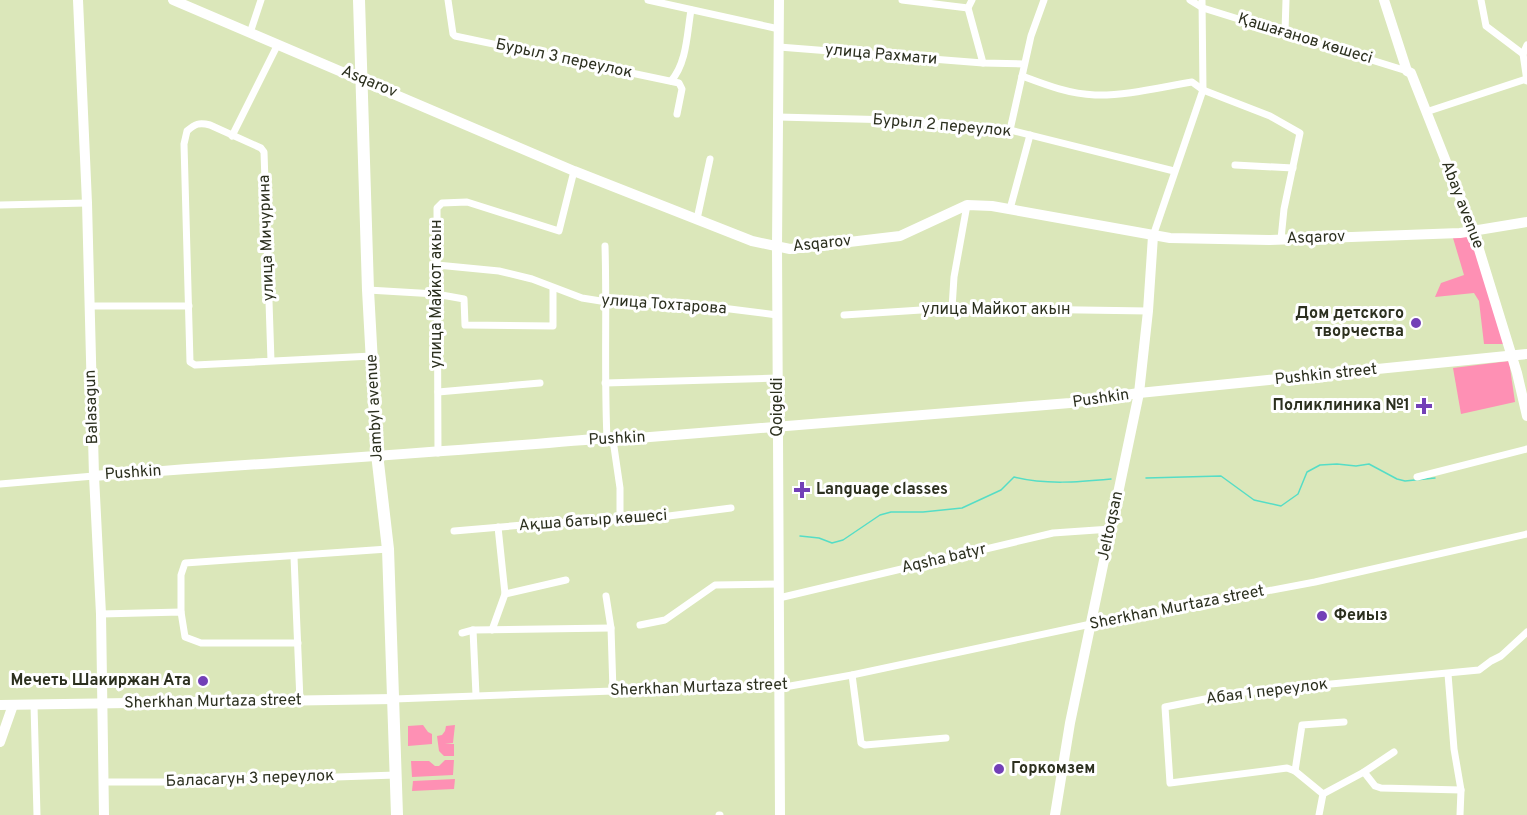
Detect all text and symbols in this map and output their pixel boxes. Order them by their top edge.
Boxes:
street label: Қашағанов көшесі [1235,9,1375,69]
street label: Бурыл 3 переулок [494,35,634,83]
street label: улица Рахмати [824,40,938,70]
street label: Asqarov [338,61,400,103]
street label: Бурыл 2 переулок [872,110,1012,142]
street label: Abay avenue [1436,158,1488,252]
street label: улица Мичурина [255,174,279,302]
street label: улица Майкот акын [427,219,447,369]
street label: Asqarov [1286,227,1346,249]
street label: Asqarov [792,231,852,257]
street label: улица Тохтарова [601,291,727,319]
street label: улица Майкот акын [921,300,1071,320]
place label: Дом детского творчества [1295,304,1404,342]
marker: Дом детского творчества [1409,316,1423,330]
street label: Jambyl avenue [362,354,388,462]
street label: Pushkin street [1274,360,1378,390]
street label: Balasagun [81,369,103,445]
street label: Qoigeldi [768,377,788,437]
street label: Pushkin [1071,385,1131,413]
place label: Поликлиника №1 [1273,396,1410,416]
marker: Поликлиника №1 [1415,397,1433,415]
street label: Pushkin [588,428,646,450]
street label: Pushkin [104,461,162,485]
place label: Language classes [816,480,948,500]
marker: Language classes [793,481,811,499]
street label: Jeltoqsan [1094,489,1128,563]
street label: Ақша батыр көшесі [518,506,668,536]
street label: Aqsha batyr [900,540,988,578]
street label: Sherkhan Murtaza street [1088,581,1266,635]
place label: Феиыз [1334,606,1388,626]
marker: Феиыз [1315,609,1329,623]
place label: Мечеть Шакиржан Ата [10,671,191,691]
marker: Мечеть Шакиржан Ата [196,674,210,688]
street label: Sherkhan Murtaza street [610,675,788,701]
street label: Абая 1 переулок [1205,675,1329,709]
street label: Sherkhan Murtaza street [124,690,302,714]
place label: Горкомзем [1011,759,1095,779]
marker: Горкомзем [992,762,1006,776]
street label: Баласагун 3 переулок [165,766,335,792]

